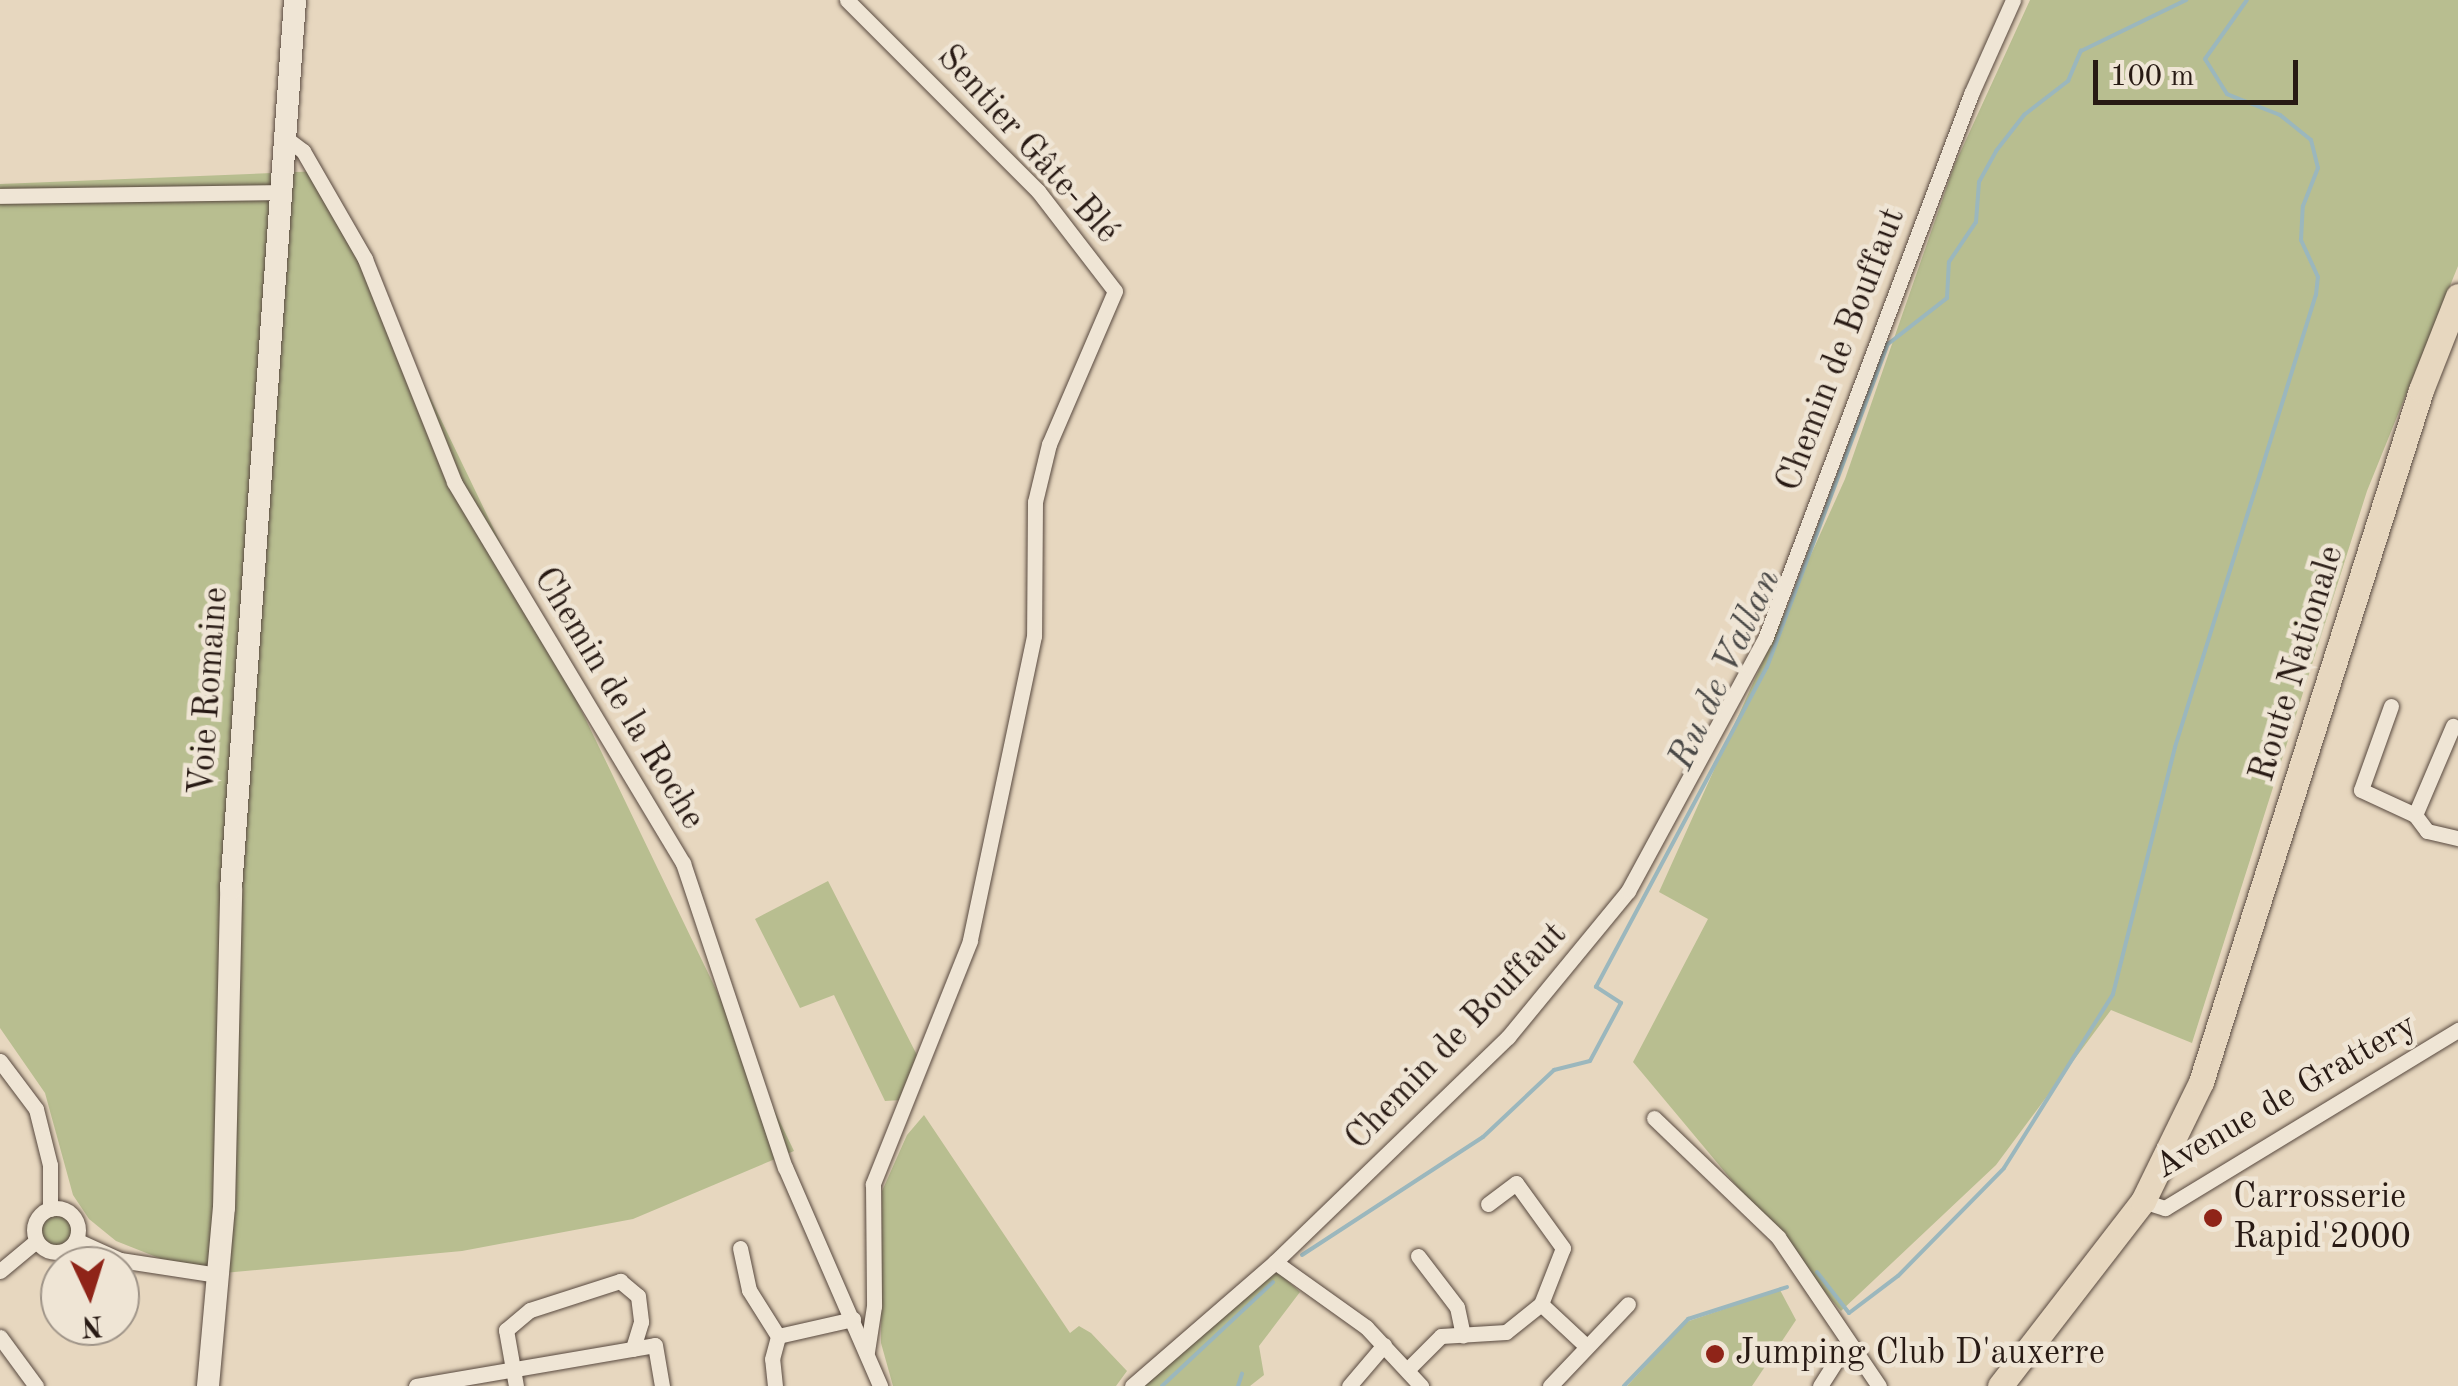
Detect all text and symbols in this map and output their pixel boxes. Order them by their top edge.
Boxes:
street label: Sentier Gâte-Blé [927,37,1127,253]
scale bar [2098,40,2303,102]
text: 100 m [2110,62,2194,92]
street label: Chemin de Bouffaut [1769,202,1915,498]
street label: Route Nationale [2242,541,2354,787]
street label: Chemin de la Roche [523,560,713,838]
water label: Ru de Vallan [1660,562,1792,778]
street label: Voie Romaine [182,586,238,796]
street label: Chemin de Bouffaut [1338,914,1576,1160]
street label: Avenue de Grattery [2148,1005,2424,1189]
place label: Carrosserie Rapid'2000 [2233,1177,2411,1259]
marker: Carrosserie Rapid'2000 [2202,1207,2224,1229]
north arrow [40,1246,140,1346]
text: N [80,1309,104,1339]
place label: Jumping Club D'auxerre [1735,1333,2105,1375]
marker: Jumping Club D'auxerre [1704,1343,1726,1365]

